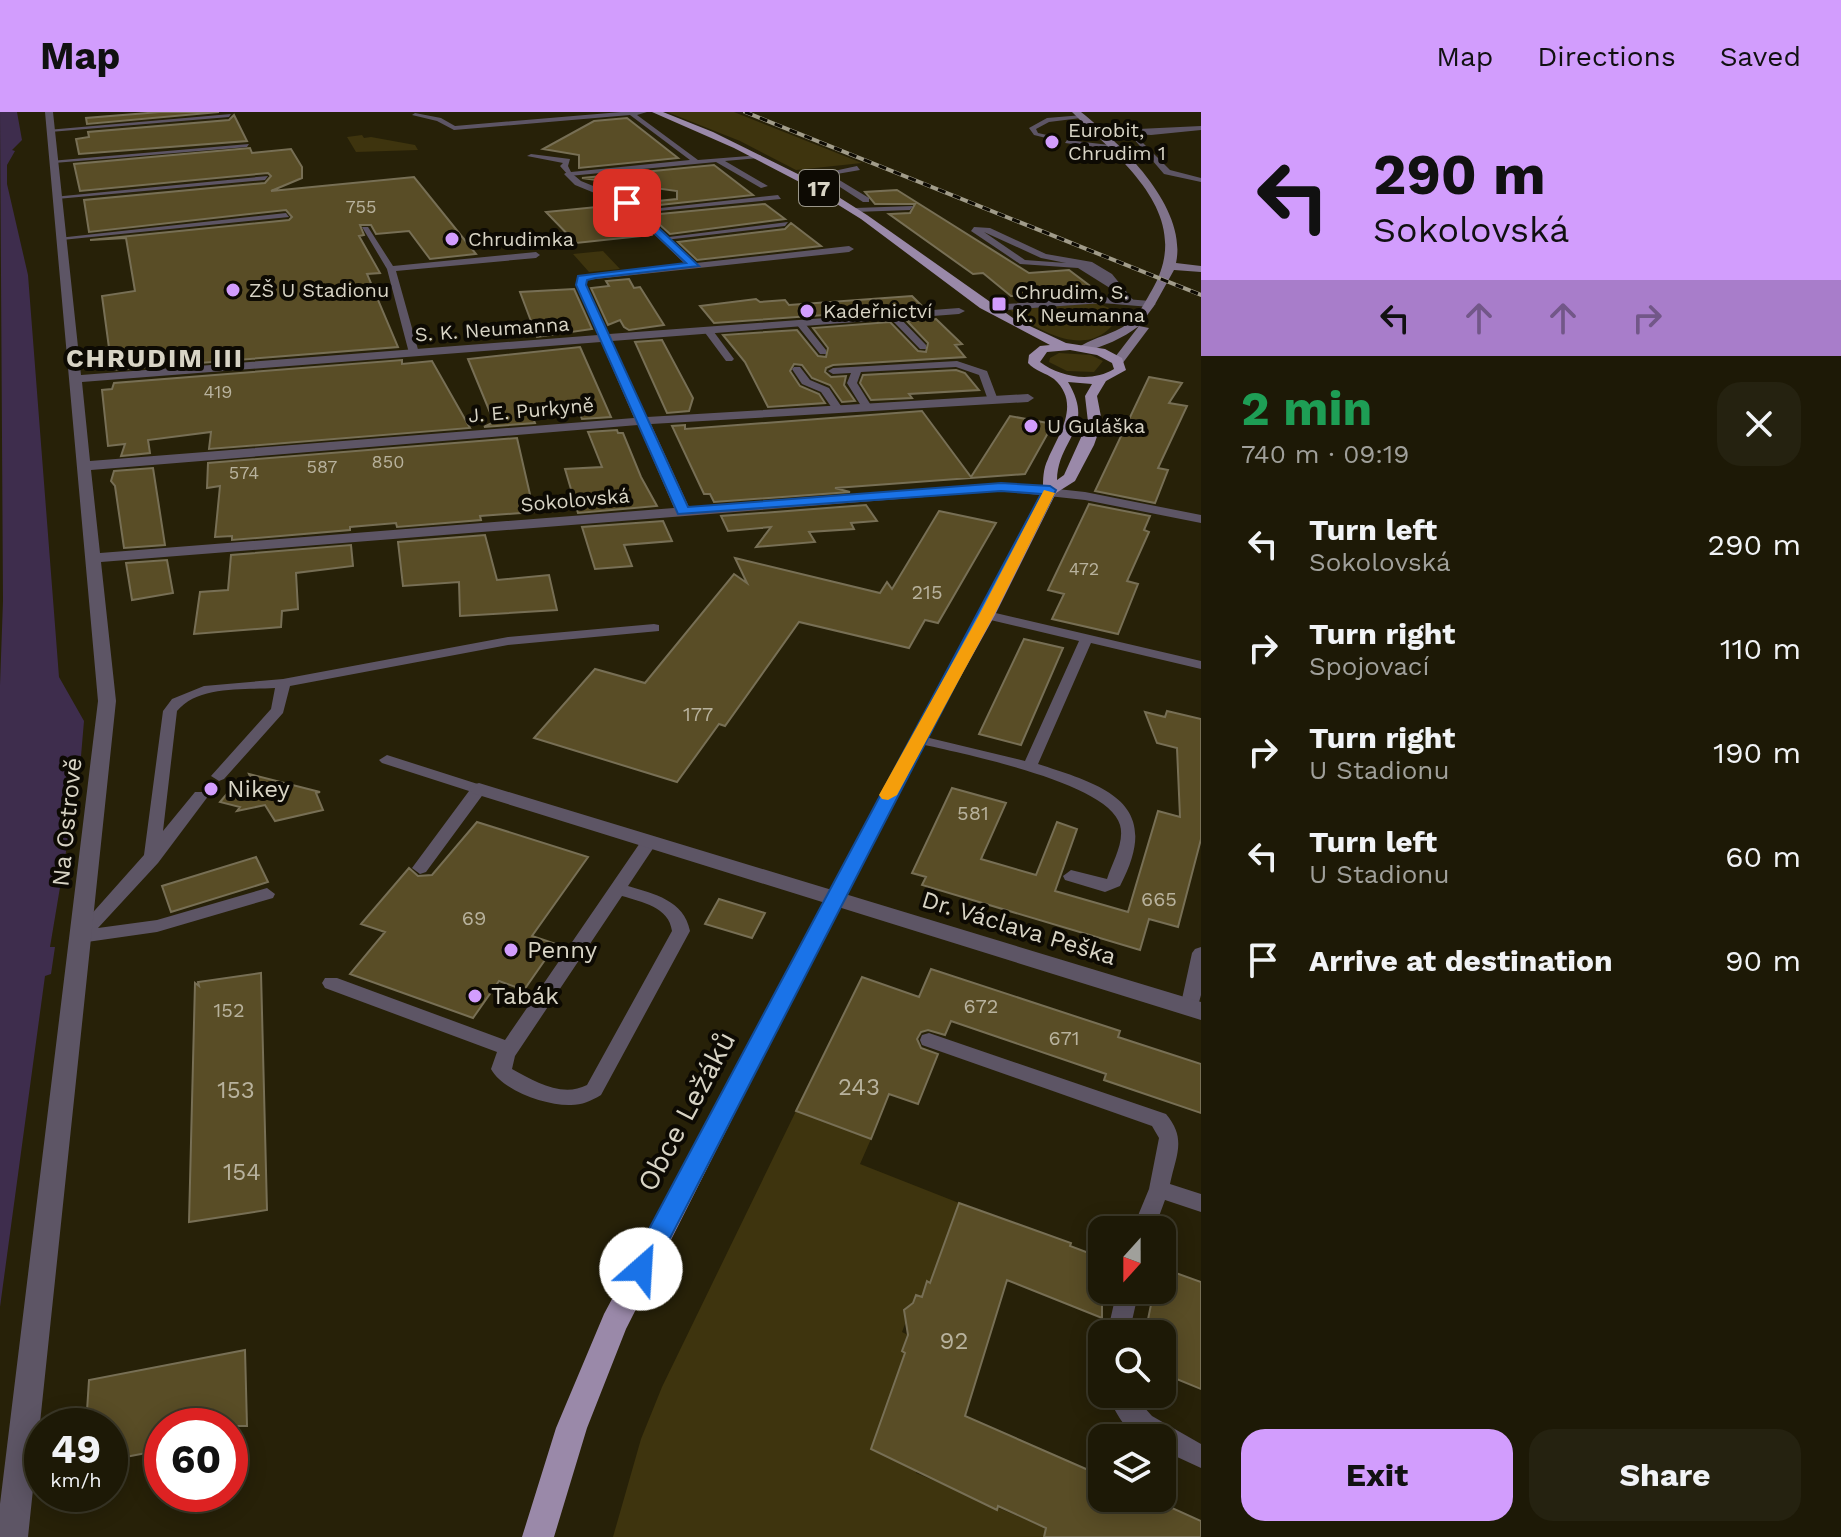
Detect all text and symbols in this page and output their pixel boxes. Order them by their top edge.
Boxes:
text: Map [40,34,120,78]
text: Map [1436,40,1493,73]
text: Directions [1537,40,1676,73]
text: Saved [1720,40,1801,73]
place label: Eurobit, Chrudim 1 [1068,118,1166,165]
marker: Eurobit, Chrudim 1 [1043,133,1061,151]
text: 290 m [1373,142,1546,208]
icon: left [1241,144,1345,248]
pin [593,169,661,237]
road number: 17 [799,170,839,206]
icon: arrive [605,181,649,225]
house number: 755 [345,196,377,217]
text: Sokolovská [1373,209,1569,251]
place label: Chrudimka [468,227,574,251]
marker: Chrudimka [443,230,461,248]
place label: ZŠ U Stadionu [249,278,389,302]
place label: Chrudim, S. K. Neumanna [1015,280,1145,327]
marker: ZŠ U Stadionu [224,281,242,299]
marker: Chrudim, S. K. Neumanna [990,295,1008,313]
icon: left [1373,296,1417,340]
icon: ahead [1457,296,1501,340]
icon: ahead [1541,296,1585,340]
icon: right [1625,296,1669,340]
place label: Kadeřnictví [823,299,932,323]
marker: Kadeřnictví [798,302,816,320]
street label: S. K. Neumanna [414,312,570,346]
district label: CHRUDIM III [66,343,244,373]
text: 2 min [1241,380,1372,437]
house number: 419 [204,381,232,402]
button: close [1717,382,1801,466]
street label: J. E. Purkyně [467,393,595,427]
place label: U Guláška [1047,414,1145,438]
marker: U Guláška [1022,417,1040,435]
text: 740 m · 09:19 [1241,439,1409,469]
house number: 850 [372,451,404,472]
house number: 587 [307,456,337,477]
house number: 574 [229,462,259,483]
street label: Sokolovská [520,483,630,517]
text: Turn left [1309,512,1437,547]
icon: left [1241,522,1285,566]
text: 290 m [1708,527,1801,562]
text: Sokolovská [1309,547,1451,577]
house number: 472 [1069,558,1099,579]
house number: 215 [911,580,943,604]
text: Turn right [1309,616,1455,651]
icon: right [1241,626,1285,670]
text: 110 m [1720,631,1801,666]
text: Spojovací [1309,651,1429,681]
house number: 177 [683,702,713,726]
text: Turn right [1309,720,1455,755]
icon: right [1241,730,1285,774]
text: 190 m [1713,735,1801,770]
text: U Stadionu [1309,755,1450,785]
street label: Na Ostrově [46,756,88,888]
place label: Nikey [227,775,290,803]
marker: Nikey [202,780,220,798]
house number: 581 [957,801,989,825]
text: Turn left [1309,824,1437,859]
icon: left [1241,834,1285,878]
text: 60 m [1725,839,1801,874]
text: U Stadionu [1309,859,1450,889]
street label: Dr. Václava Peška [918,885,1120,971]
house number: 665 [1141,887,1177,911]
house number: 69 [462,906,486,930]
place label: Penny [527,936,598,964]
icon: arrive [1241,938,1285,982]
marker: Penny [502,941,520,959]
text: Arrive at destination [1309,943,1613,978]
text: 90 m [1725,943,1801,978]
place label: Tabák [491,982,559,1010]
marker: Tabák [466,987,484,1005]
house number: 672 [964,994,998,1018]
house number: 152 [213,998,245,1022]
street label: Obce Ležáků [631,1026,742,1197]
house number: 671 [1049,1026,1079,1050]
house number: 243 [838,1073,880,1101]
house number: 153 [217,1076,255,1104]
house number: 154 [223,1158,261,1186]
north arrow [1088,1216,1176,1304]
map controls [1088,1216,1176,1512]
position arrow [599,1227,683,1311]
button: search [1088,1320,1176,1408]
house number: 92 [940,1327,968,1355]
speed limit sign: 60 [144,1408,248,1512]
button: layers [1088,1424,1176,1512]
text: 49 [51,1426,101,1473]
button: Exit [1241,1429,1513,1521]
button: Share [1529,1429,1801,1521]
text: km/h [50,1468,102,1492]

